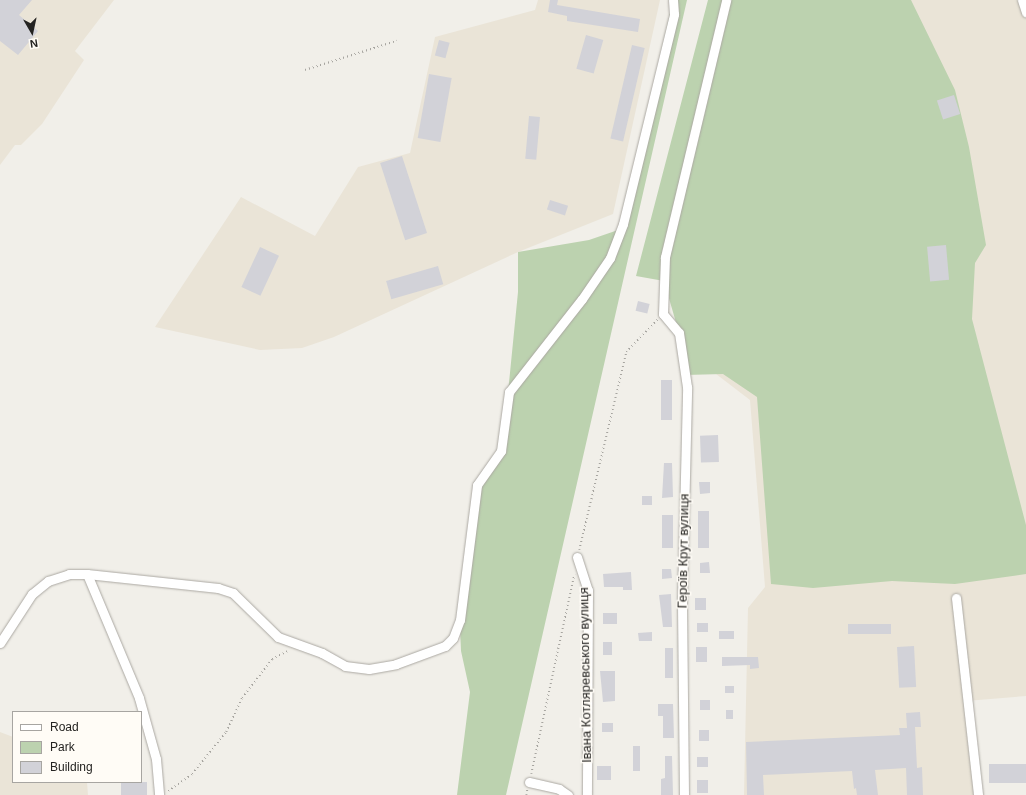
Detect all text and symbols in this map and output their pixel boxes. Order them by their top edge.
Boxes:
north arrow [12,12,52,52]
text: N [29,37,39,50]
street label: Героїв Крут вулиця [675,493,693,609]
street label: Івана Котляревського вулиця [577,587,595,763]
legend [12,711,142,783]
text: Road [50,720,79,734]
text: Park [50,740,75,754]
text: Building [50,760,93,774]

